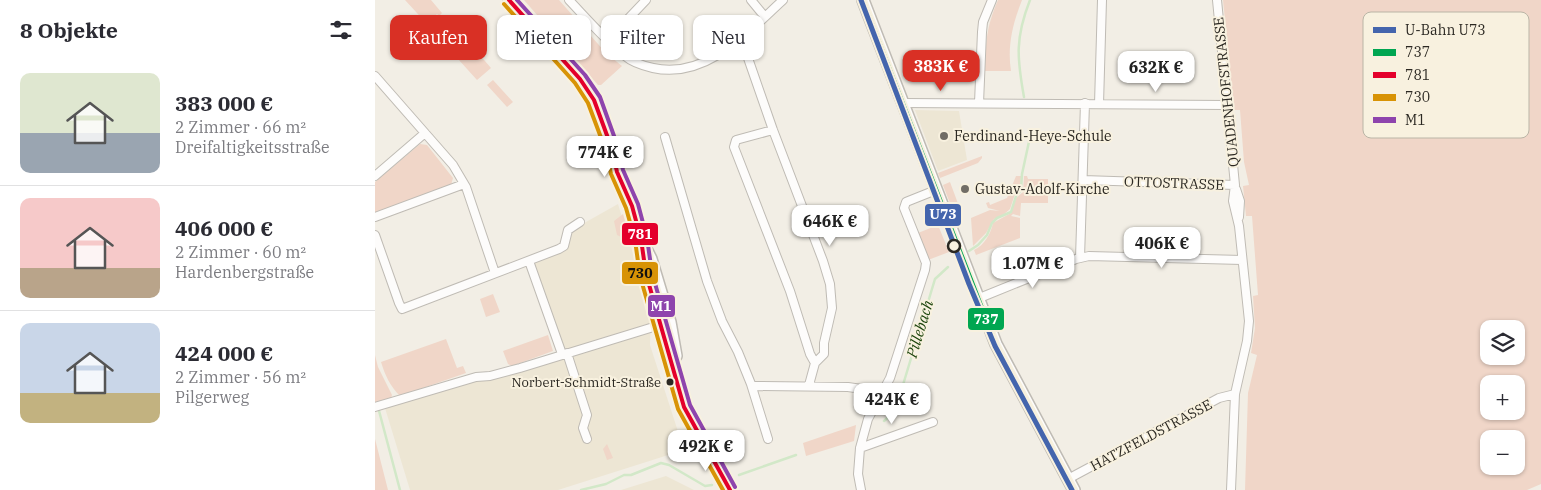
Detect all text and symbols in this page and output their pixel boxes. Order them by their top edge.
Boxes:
legend [1363,12,1529,138]
chip: Kaufen [390,15,487,60]
chip: Mieten [497,15,591,60]
chip: Filter [601,15,683,60]
chip: Neu [693,15,764,60]
text: 8 Objekte [20,16,118,44]
icon: filters [327,16,355,44]
street label: QUADENHOFSTRASSE [1209,16,1243,168]
text: U-Bahn U73 [1405,21,1486,39]
text: 737 [1405,43,1430,61]
pin: 383K € [900,49,982,92]
pin: 632K € [1115,51,1197,93]
text: 383K € [914,56,968,76]
text: 632K € [1129,57,1183,77]
text: 781 [1405,66,1430,84]
text: 730 [1405,88,1430,106]
text: 383 000 € [175,89,273,117]
icon: home [60,93,120,153]
text: M1 [1405,111,1426,129]
text: 2 Zimmer · 66 m² [175,117,306,137]
place label: Ferdinand-Heye-Schule [954,127,1112,145]
marker: Ferdinand-Heye-Schule [938,130,950,142]
pin: 774K € [564,136,646,178]
text: Dreifaltigkeitsstraße [175,137,329,157]
text: 774K € [578,142,632,162]
street label: OTTOSTRASSE [1124,172,1224,194]
place label: Gustav-Adolf-Kirche [975,180,1109,198]
marker: Gustav-Adolf-Kirche [959,183,971,195]
line badge: U73 [924,203,962,227]
pin: 646K € [789,204,871,247]
text: U73 [929,205,957,223]
text: 646K € [803,211,857,231]
text: 406 000 € [175,214,273,242]
icon: home [60,218,120,278]
line badge: 781 [621,222,659,246]
text: 781 [627,225,653,243]
pin: 406K € [1121,226,1203,269]
text: 406K € [1135,233,1189,253]
unlabelled marker [947,239,961,253]
text: 2 Zimmer · 60 m² [175,242,306,262]
pin: 1.07M € [987,246,1079,289]
text: 1.07M € [1002,253,1064,273]
line badge: 730 [621,261,659,285]
text: Hardenbergstraße [175,262,314,282]
text: 730 [627,264,653,282]
line badge: M1 [647,294,676,318]
text: M1 [651,297,671,315]
water label: Pillebach [902,297,937,361]
line badge: 737 [967,307,1005,331]
text: 737 [973,310,999,328]
map controls [1480,320,1525,475]
button: layers [1480,320,1525,365]
text: 424 000 € [175,339,273,367]
icon: home [60,343,120,403]
text: 2 Zimmer · 56 m² [175,367,306,387]
place label: Norbert-Schmidt-Straße [511,374,661,391]
button: + [1480,375,1525,420]
marker: Norbert-Schmidt-Straße [665,377,675,387]
pin: 424K € [851,382,933,425]
text: Pilgerweg [175,387,249,407]
text: 424K € [865,389,919,409]
street label: HATZFELDSTRASSE [1087,395,1215,475]
pin: 492K € [665,430,747,472]
button: − [1480,430,1525,475]
text: 492K € [679,436,733,456]

